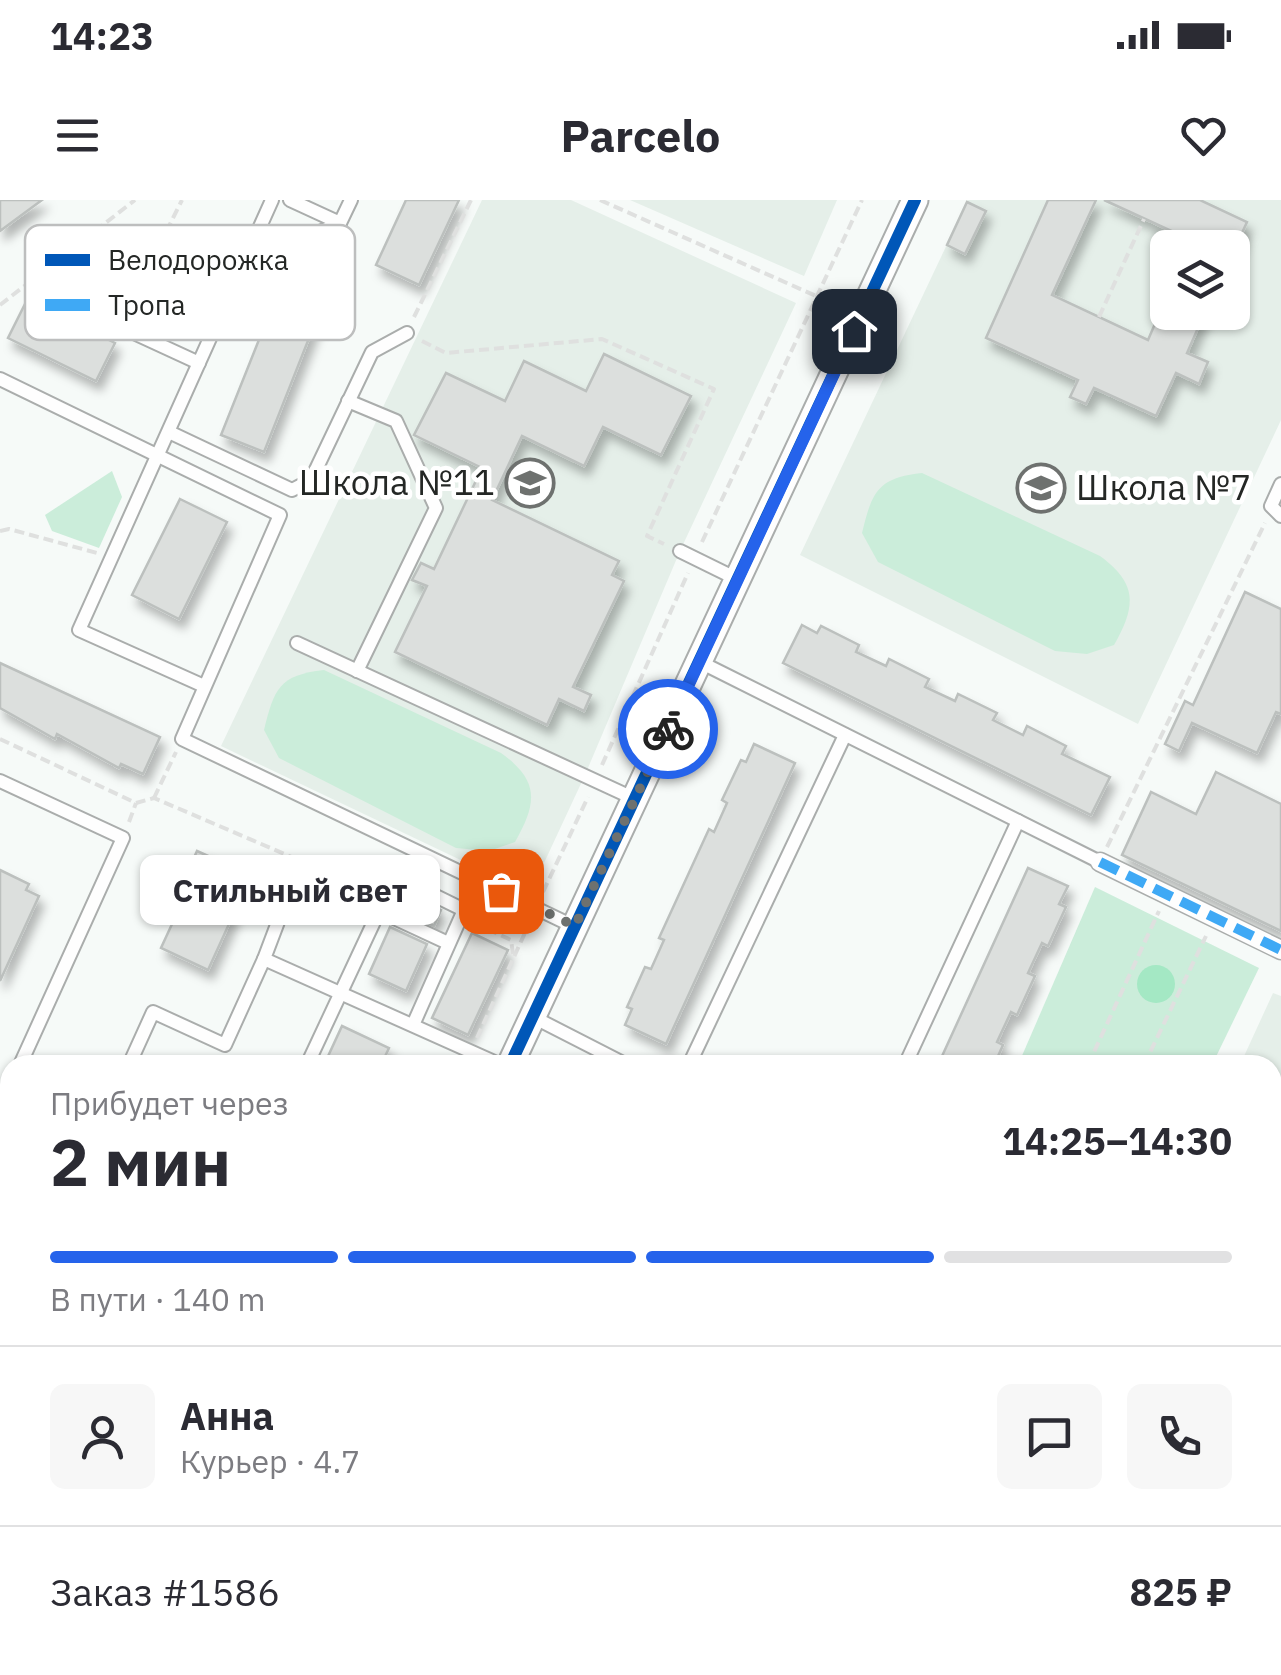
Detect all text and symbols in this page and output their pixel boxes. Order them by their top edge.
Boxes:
text: 14:23 [50,11,154,60]
text: Parcelo [561,106,720,164]
icon: menu [50,108,105,163]
icon: heart [1176,108,1231,163]
legend [25,225,355,340]
map controls [1150,230,1250,330]
button: layers [1150,230,1250,330]
text: Велодорожка [108,241,289,278]
text: Тропа [108,286,186,323]
pin [812,289,897,374]
icon: home [827,304,882,359]
school or university icon: Школа №11 [504,457,556,509]
place label: Школа №11 [299,459,495,505]
school or university icon: Школа №7 [1015,462,1067,514]
place label: Школа №7 [1076,464,1251,510]
courier [618,679,718,779]
icon: bike [641,702,696,757]
pin [459,849,544,934]
callout: Стильный свет [141,856,441,926]
icon: bag [474,864,529,919]
text: Стильный свет [173,869,407,911]
text: Прибудет через [50,1082,289,1124]
text: 14:25–14:30 [1002,1116,1232,1165]
text: 2 мин [50,1119,231,1204]
text: В пути · 140 m [50,1278,266,1320]
button: person [50,1384,155,1489]
button: chat [997,1384,1102,1489]
button: phone [1127,1384,1232,1489]
text: Анна [180,1391,274,1440]
text: Курьер · 4.7 [180,1440,360,1482]
text: Заказ #1586 [50,1567,280,1616]
text: 825 ₽ [1130,1567,1232,1616]

